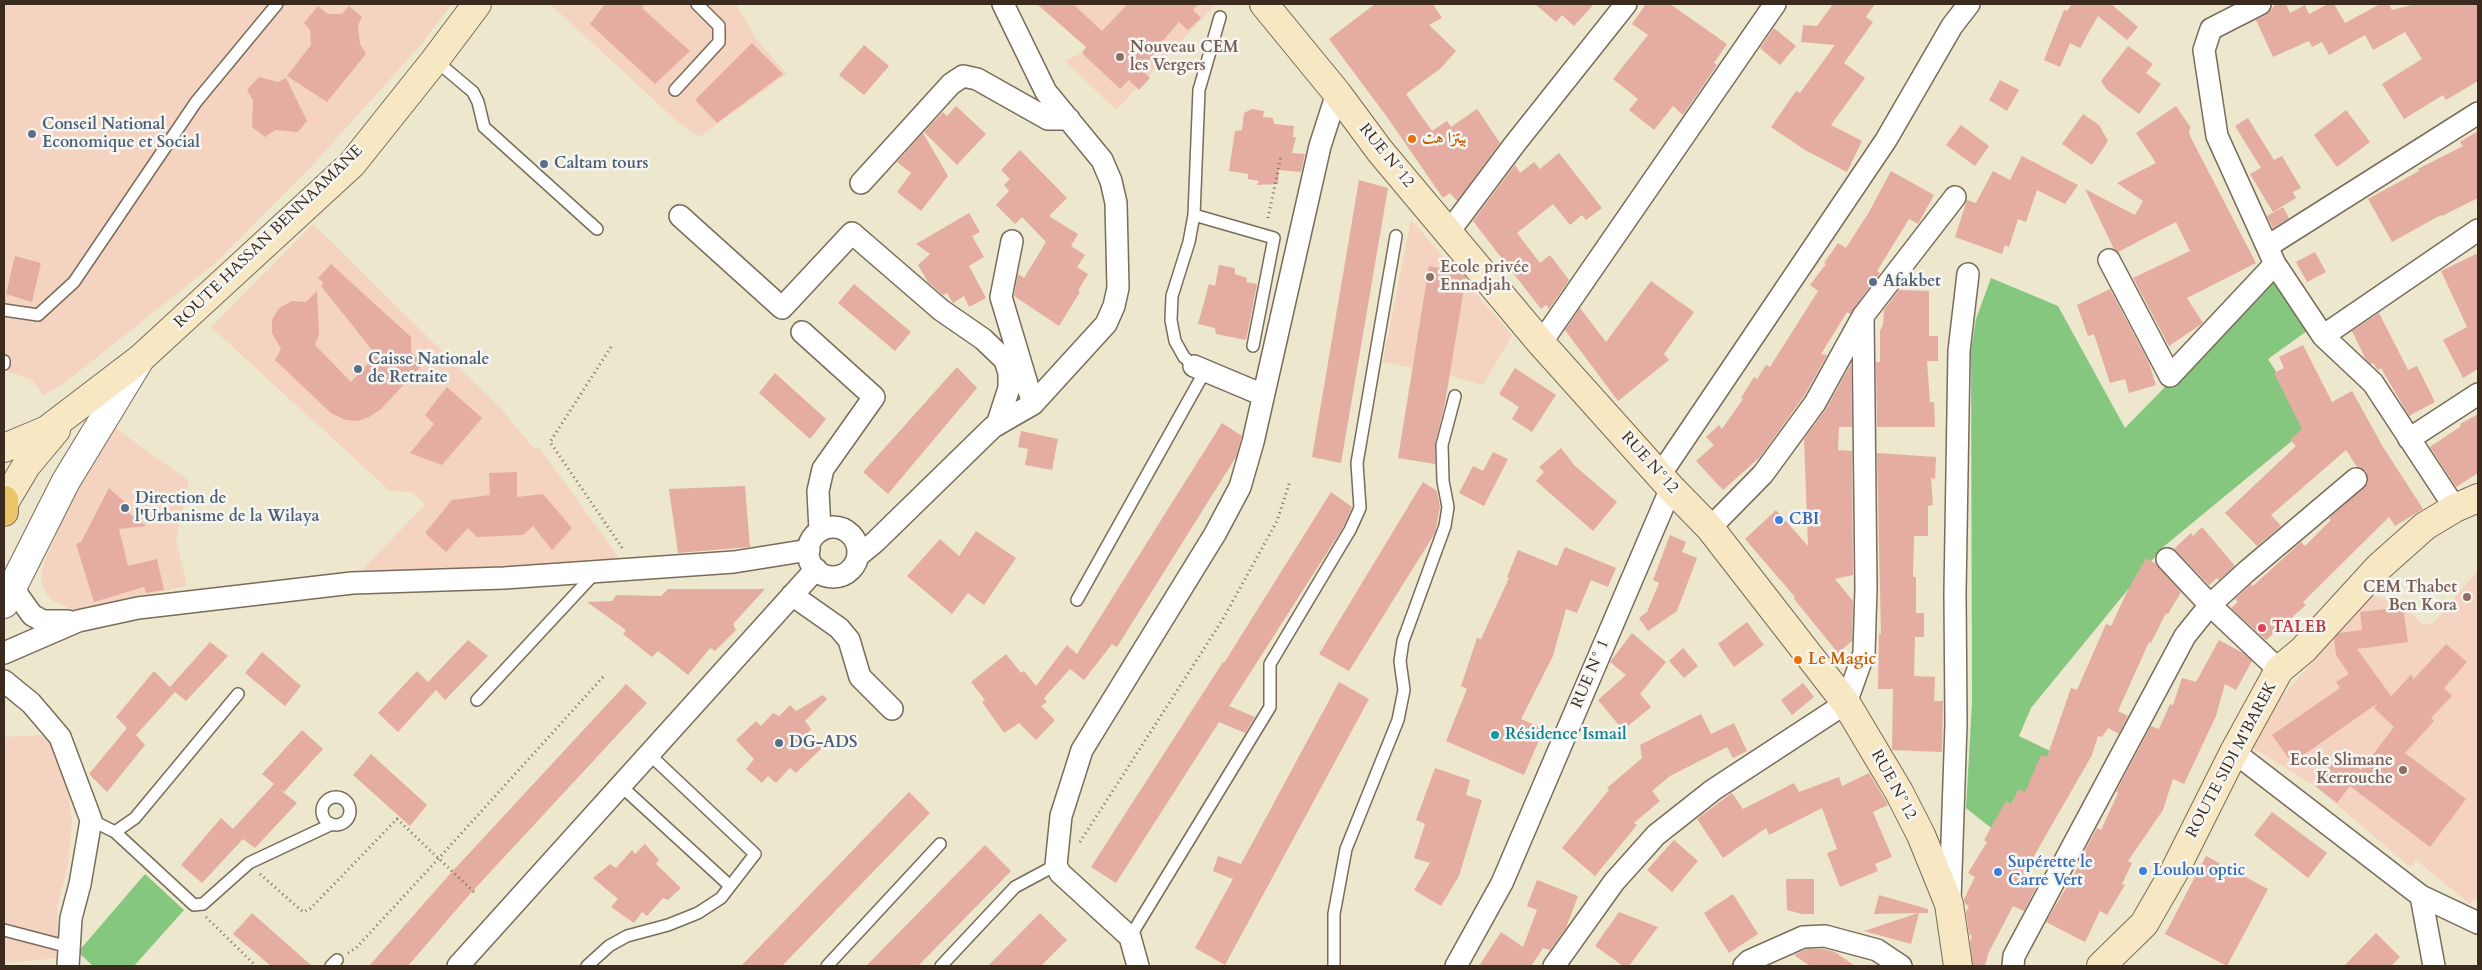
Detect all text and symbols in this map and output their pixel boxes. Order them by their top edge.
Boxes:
place label: Nouveau CEM les Vergers [1130,38,1238,76]
marker: Nouveau CEM les Vergers [1114,51,1126,63]
place label: Conseil National Economique et Social [42,115,200,153]
street label: RUE N°12 [1354,120,1418,192]
marker: Conseil National Economique et Social [26,128,38,140]
place label: بيتزا هت [1422,129,1467,149]
marker: بيتزا هت [1406,133,1418,145]
street label: ROUTE HASSAN BENNAAMANE [171,142,367,332]
place label: Caltam tours [554,154,648,174]
marker: Caltam tours [538,158,550,170]
place label: Ecole privée Ennadjah [1440,258,1529,296]
marker: Ecole privée Ennadjah [1424,271,1436,283]
place label: Afakbet [1883,272,1941,292]
marker: Afakbet [1867,276,1879,288]
place label: Caisse Nationale de Retraite [368,350,489,388]
marker: Caisse Nationale de Retraite [352,363,364,375]
street label: RUE N°12 [1616,428,1682,498]
place label: Direction de l'Urbanisme de la Wilaya [135,489,319,527]
marker: Direction de l'Urbanisme de la Wilaya [119,502,131,514]
place label: CBI [1789,510,1819,530]
marker: CBI [1773,514,1785,526]
place label: CEM Thabet Ben Kora [2363,578,2457,616]
marker: CEM Thabet Ben Kora [2461,591,2473,603]
place label: TALEB [2272,618,2326,638]
marker: TALEB [2256,622,2268,634]
street label: RUE N° 1 [1568,637,1614,711]
place label: Le Magic [1808,650,1876,670]
marker: Le Magic [1792,654,1804,666]
street label: ROUTE SIDI M'BAREK [2183,679,2281,841]
place label: Résidence Ismail [1505,725,1627,745]
marker: Résidence Ismail [1489,729,1501,741]
place label: DG-ADS [789,733,858,753]
marker: DG-ADS [773,737,785,749]
street label: RUE N°12 [1866,747,1920,823]
place label: Ecole Slimane Kerrouche [2290,751,2393,789]
marker: Ecole Slimane Kerrouche [2397,764,2409,776]
place label: Supérette le Carre Vert [2008,853,2093,891]
place label: Loulou optic [2153,861,2245,881]
marker: Loulou optic [2137,865,2149,877]
marker: Supérette le Carre Vert [1992,866,2004,878]

